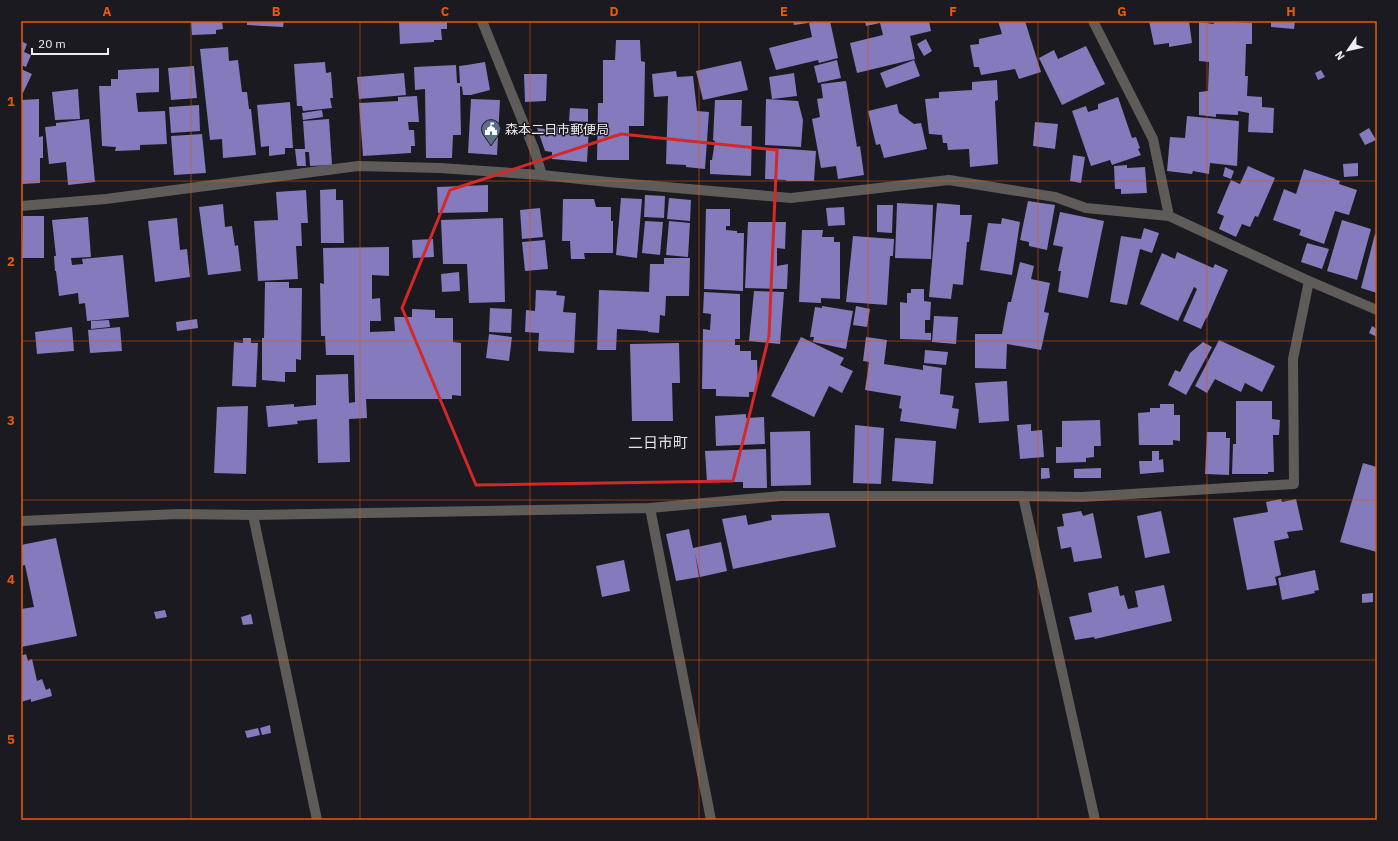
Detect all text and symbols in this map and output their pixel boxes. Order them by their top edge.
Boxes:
text: A [103,3,112,20]
text: B [272,3,281,20]
text: C [441,3,450,20]
text: D [609,3,619,20]
text: E [780,3,788,20]
text: F [949,3,957,20]
text: G [1117,3,1127,20]
text: H [1286,3,1296,20]
scale bar [32,30,108,56]
north arrow [1328,30,1368,70]
text: 20 m [38,36,66,51]
text: N [1332,48,1348,63]
text: 1 [7,93,15,110]
public building icon: 森本二日市郵便局 [480,118,502,146]
place label: 森本二日市郵便局 [505,121,609,138]
text: 2 [7,253,15,270]
text: 3 [7,412,15,429]
district label: 二日市町 [628,433,688,452]
text: 4 [7,571,15,588]
text: 5 [7,731,15,748]

